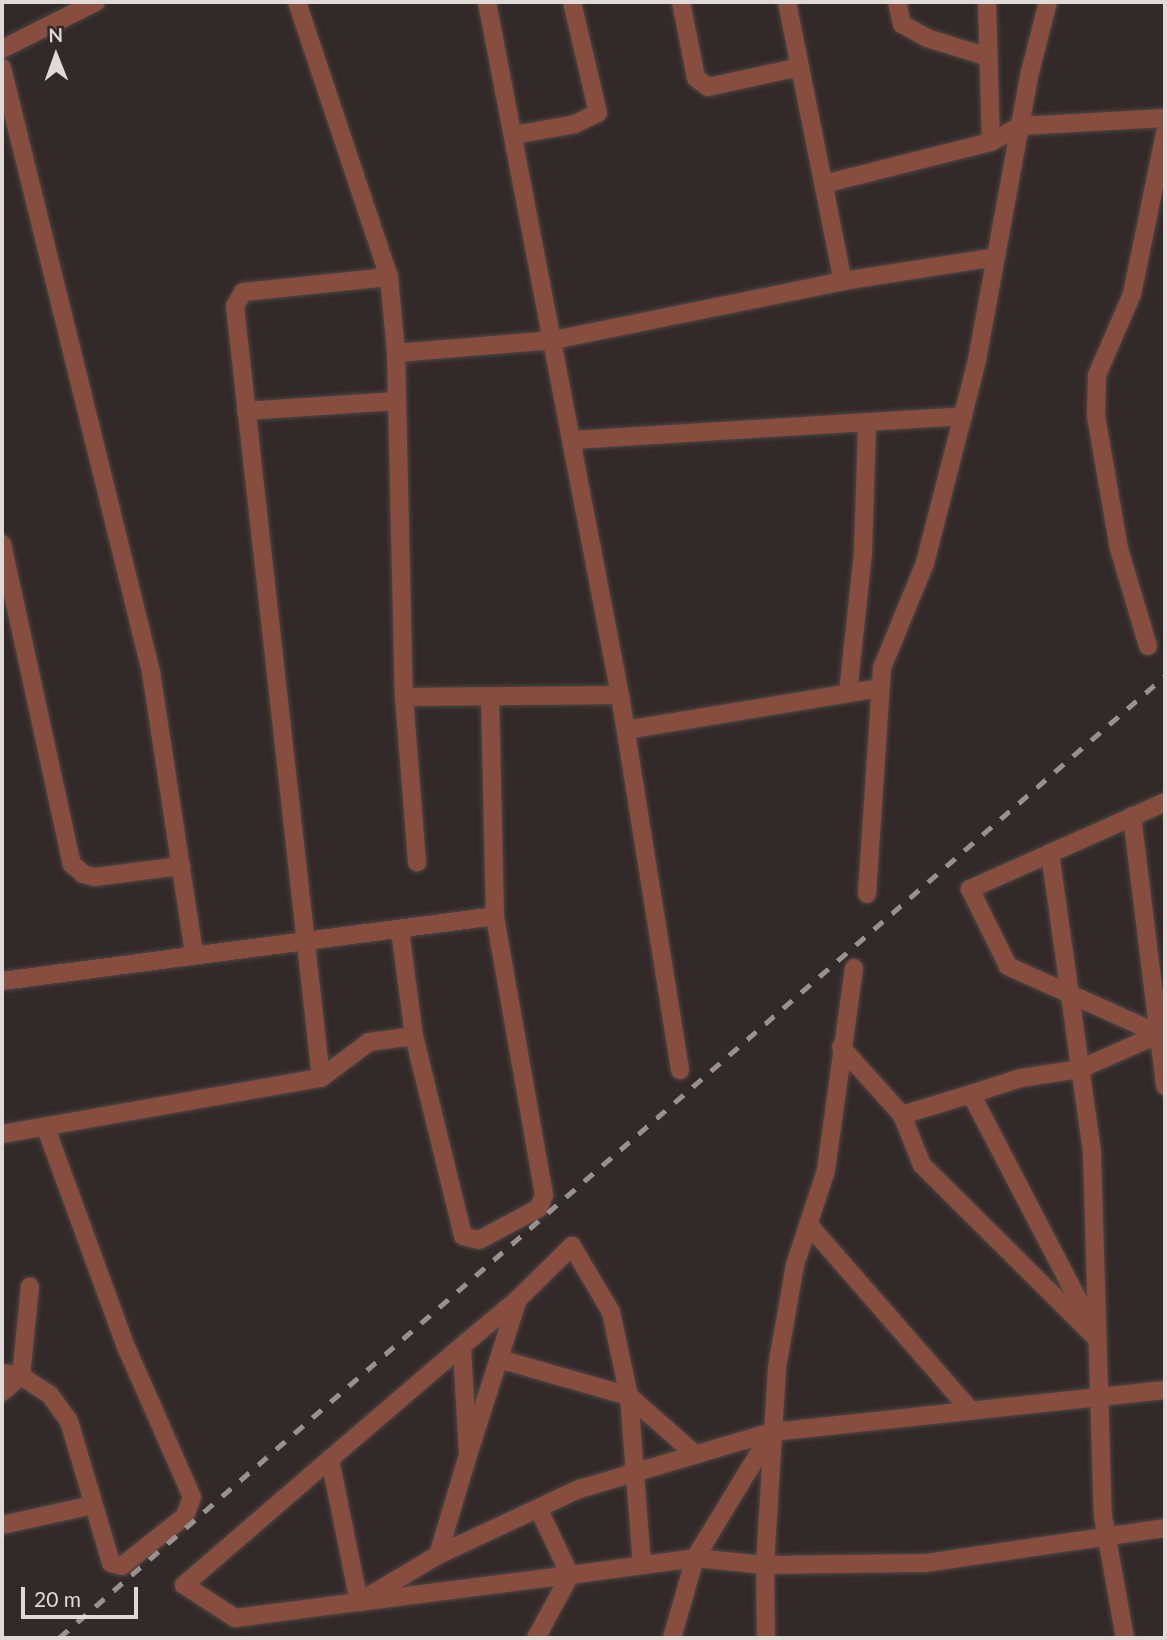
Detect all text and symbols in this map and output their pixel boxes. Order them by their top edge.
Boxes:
north arrow [21,21,91,91]
text: N [48,23,63,46]
scale bar [24,1574,142,1618]
text: 20 m [34,1586,81,1611]

